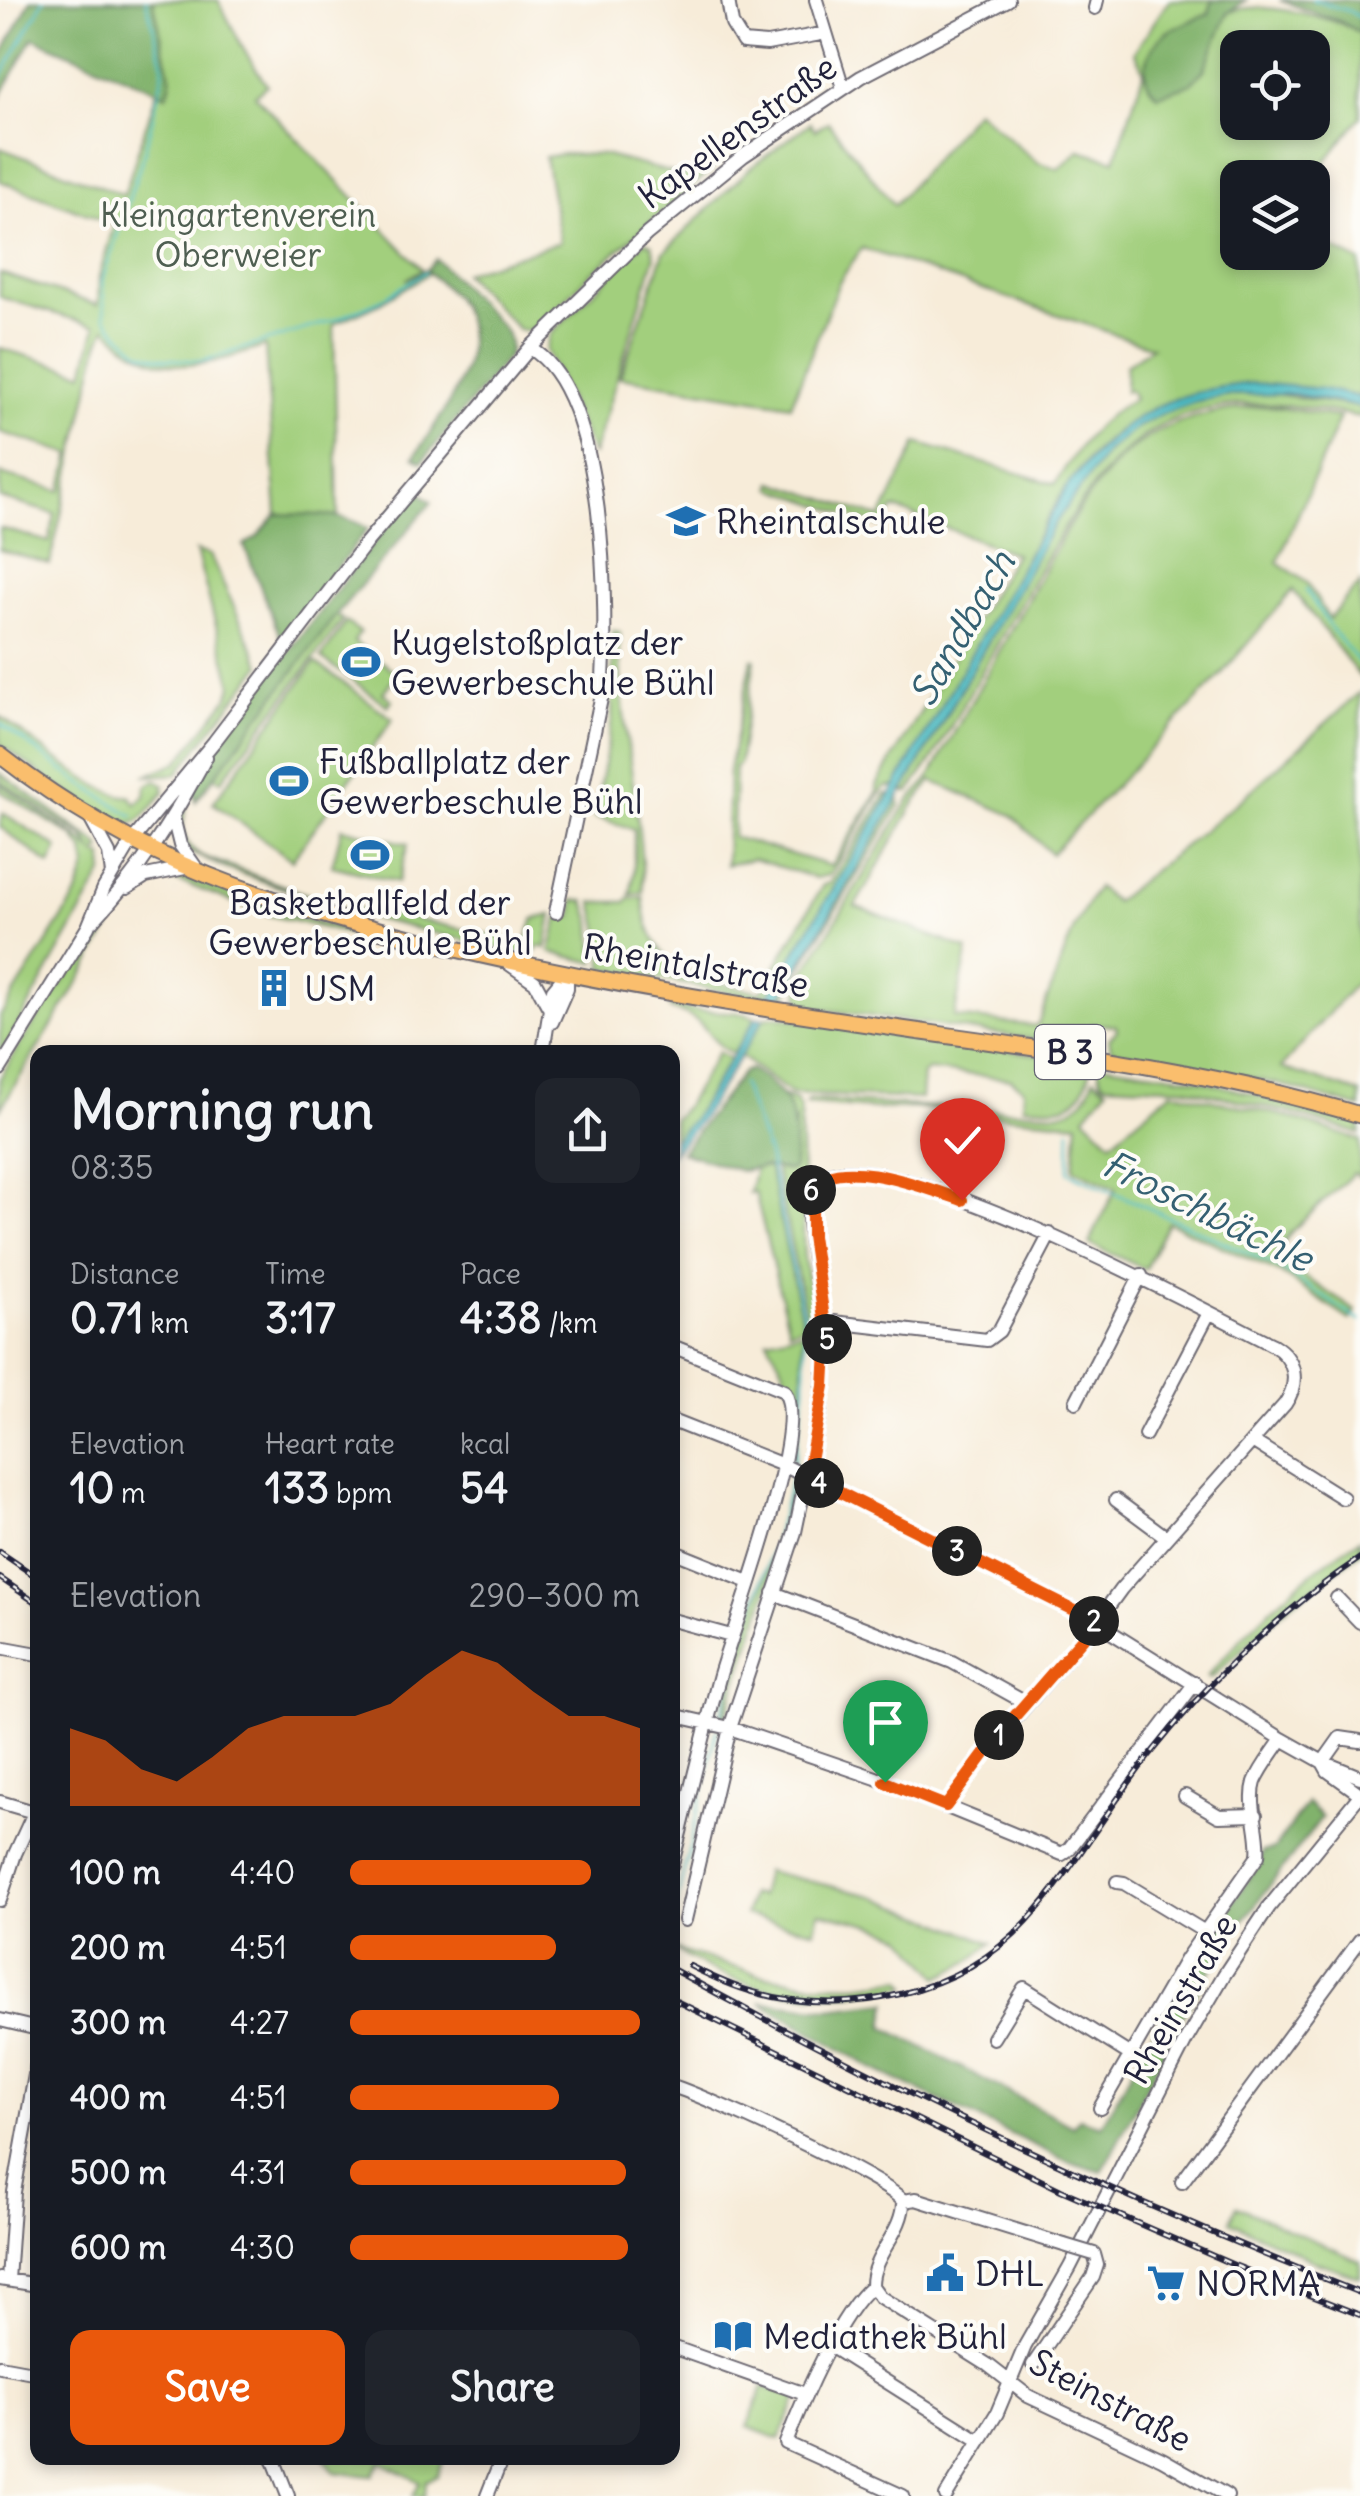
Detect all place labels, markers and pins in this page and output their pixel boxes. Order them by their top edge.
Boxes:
place label: Rheintalschule [716,499,946,543]
school or university icon: Rheintalschule [665,500,707,542]
place label: Kugelstoßplatz der Gewerbeschule Bühl [391,620,715,704]
sports icon: Kugelstoßplatz der Gewerbeschule Bühl [340,641,382,683]
place label: Fußballplatz der Gewerbeschule Bühl [319,739,643,823]
sports icon: Fußballplatz der Gewerbeschule Bühl [268,760,310,802]
sports icon: Basketballfeld der Gewerbeschule Bühl [349,834,391,876]
place label: Basketballfeld der Gewerbeschule Bühl [208,880,532,964]
place label: USM [304,966,376,1010]
building icon: USM [253,967,295,1009]
pin [920,1098,1005,1201]
pin: 6 [786,1165,836,1215]
pin: 5 [802,1314,852,1364]
pin: 4 [794,1458,844,1508]
pin: 3 [932,1526,982,1576]
pin: 2 [1069,1596,1119,1646]
pin [843,1680,928,1783]
pin: 1 [974,1710,1024,1760]
place label: DHL [975,2251,1044,2295]
public building icon: DHL [924,2252,966,2294]
place label: NORMA [1196,2261,1320,2305]
supermarket icon: NORMA [1145,2262,1187,2304]
place label: Mediathek Bühl [763,2314,1007,2358]
library icon: Mediathek Bühl [712,2315,754,2357]

